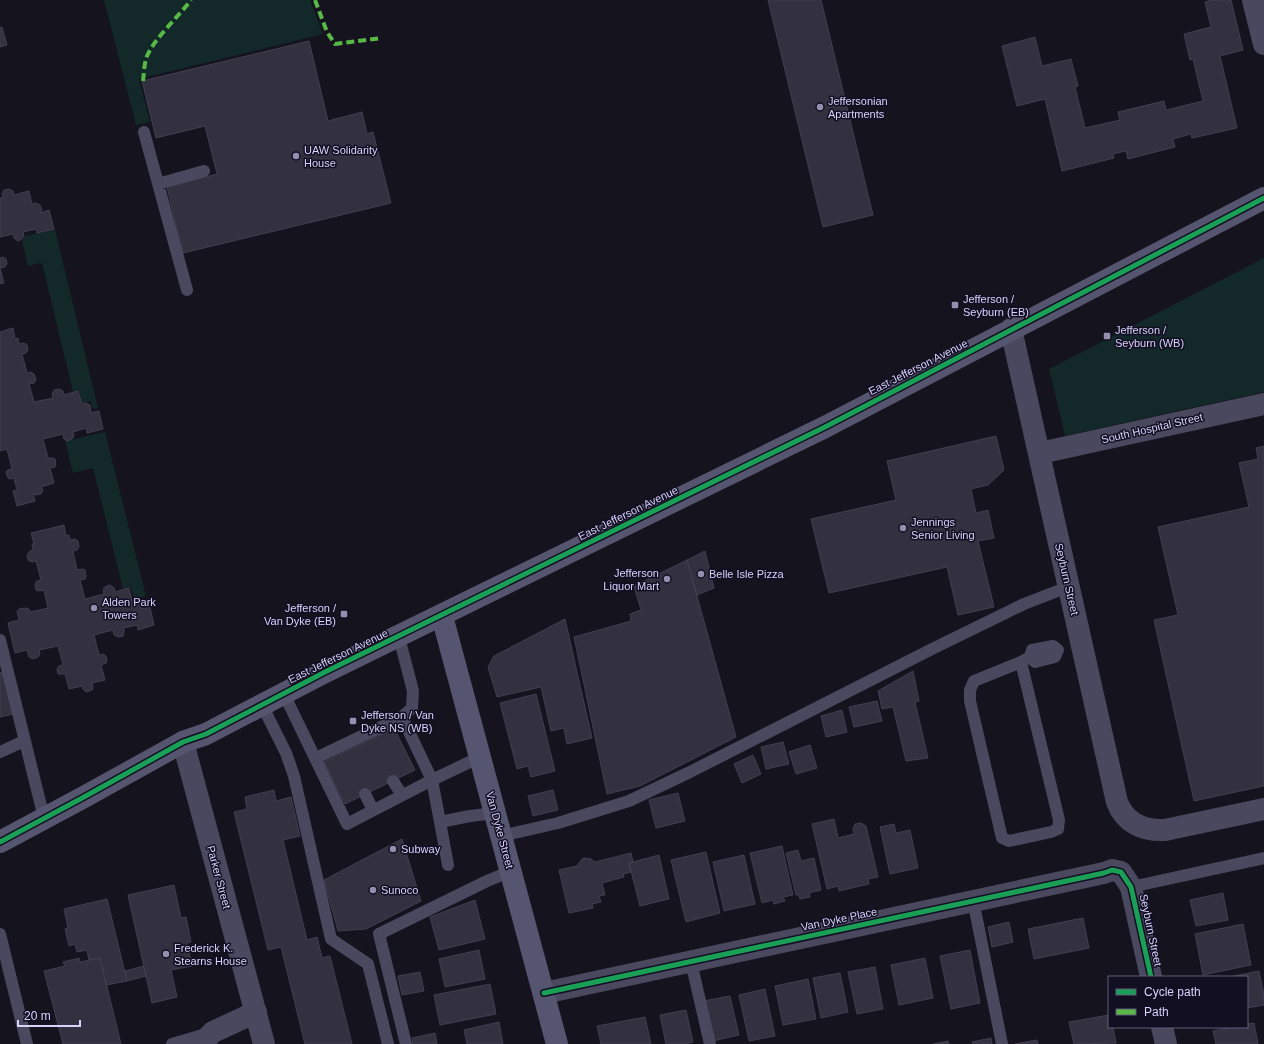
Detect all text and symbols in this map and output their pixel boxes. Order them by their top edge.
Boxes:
place label: Jeffersonian Apartments [828,95,888,120]
marker: Jeffersonian Apartments [815,102,825,112]
place label: UAW Solidarity House [304,144,378,169]
marker: UAW Solidarity House [291,151,301,161]
place label: Jefferson / Seyburn (EB) [963,293,1029,318]
marker: Jefferson / Seyburn (EB) [950,300,960,310]
place label: Jefferson / Seyburn (WB) [1115,324,1184,349]
marker: Jefferson / Seyburn (WB) [1102,331,1112,341]
street label: East Jefferson Avenue [866,337,970,397]
street label: South Hospital Street [1100,410,1204,446]
street label: East Jefferson Avenue [576,484,680,542]
place label: Jennings Senior Living [911,516,975,541]
marker: Jennings Senior Living [898,523,908,533]
street label: Seyburn Street [1053,542,1081,616]
place label: Jefferson Liquor Mart [603,567,659,592]
place label: Belle Isle Pizza [709,568,784,580]
marker: Belle Isle Pizza [696,569,706,579]
marker: Jefferson Liquor Mart [662,574,672,584]
place label: Alden Park Towers [102,596,156,621]
place label: Jefferson / Van Dyke (EB) [264,602,337,627]
marker: Alden Park Towers [89,603,99,613]
marker: Jefferson / Van Dyke (EB) [339,609,349,619]
street label: East Jefferson Avenue [286,627,390,685]
place label: Jefferson / Van Dyke NS (WB) [361,709,434,734]
marker: Jefferson / Van Dyke NS (WB) [348,716,358,726]
street label: Van Dyke Street [484,790,516,870]
place label: Subway [401,843,441,855]
street label: Parker Street [205,844,233,910]
marker: Subway [388,844,398,854]
place label: Sunoco [381,884,418,896]
marker: Sunoco [368,885,378,895]
street label: Seyburn Street [1138,893,1164,967]
street label: Van Dyke Place [800,905,878,933]
place label: Frederick K. Stearns House [174,942,247,967]
marker: Frederick K. Stearns House [161,949,171,959]
legend [1108,976,1248,1028]
text: Cycle path [1144,985,1201,999]
scale bar [18,1002,80,1028]
text: Path [1144,1005,1169,1019]
text: 20 m [24,1009,51,1023]

